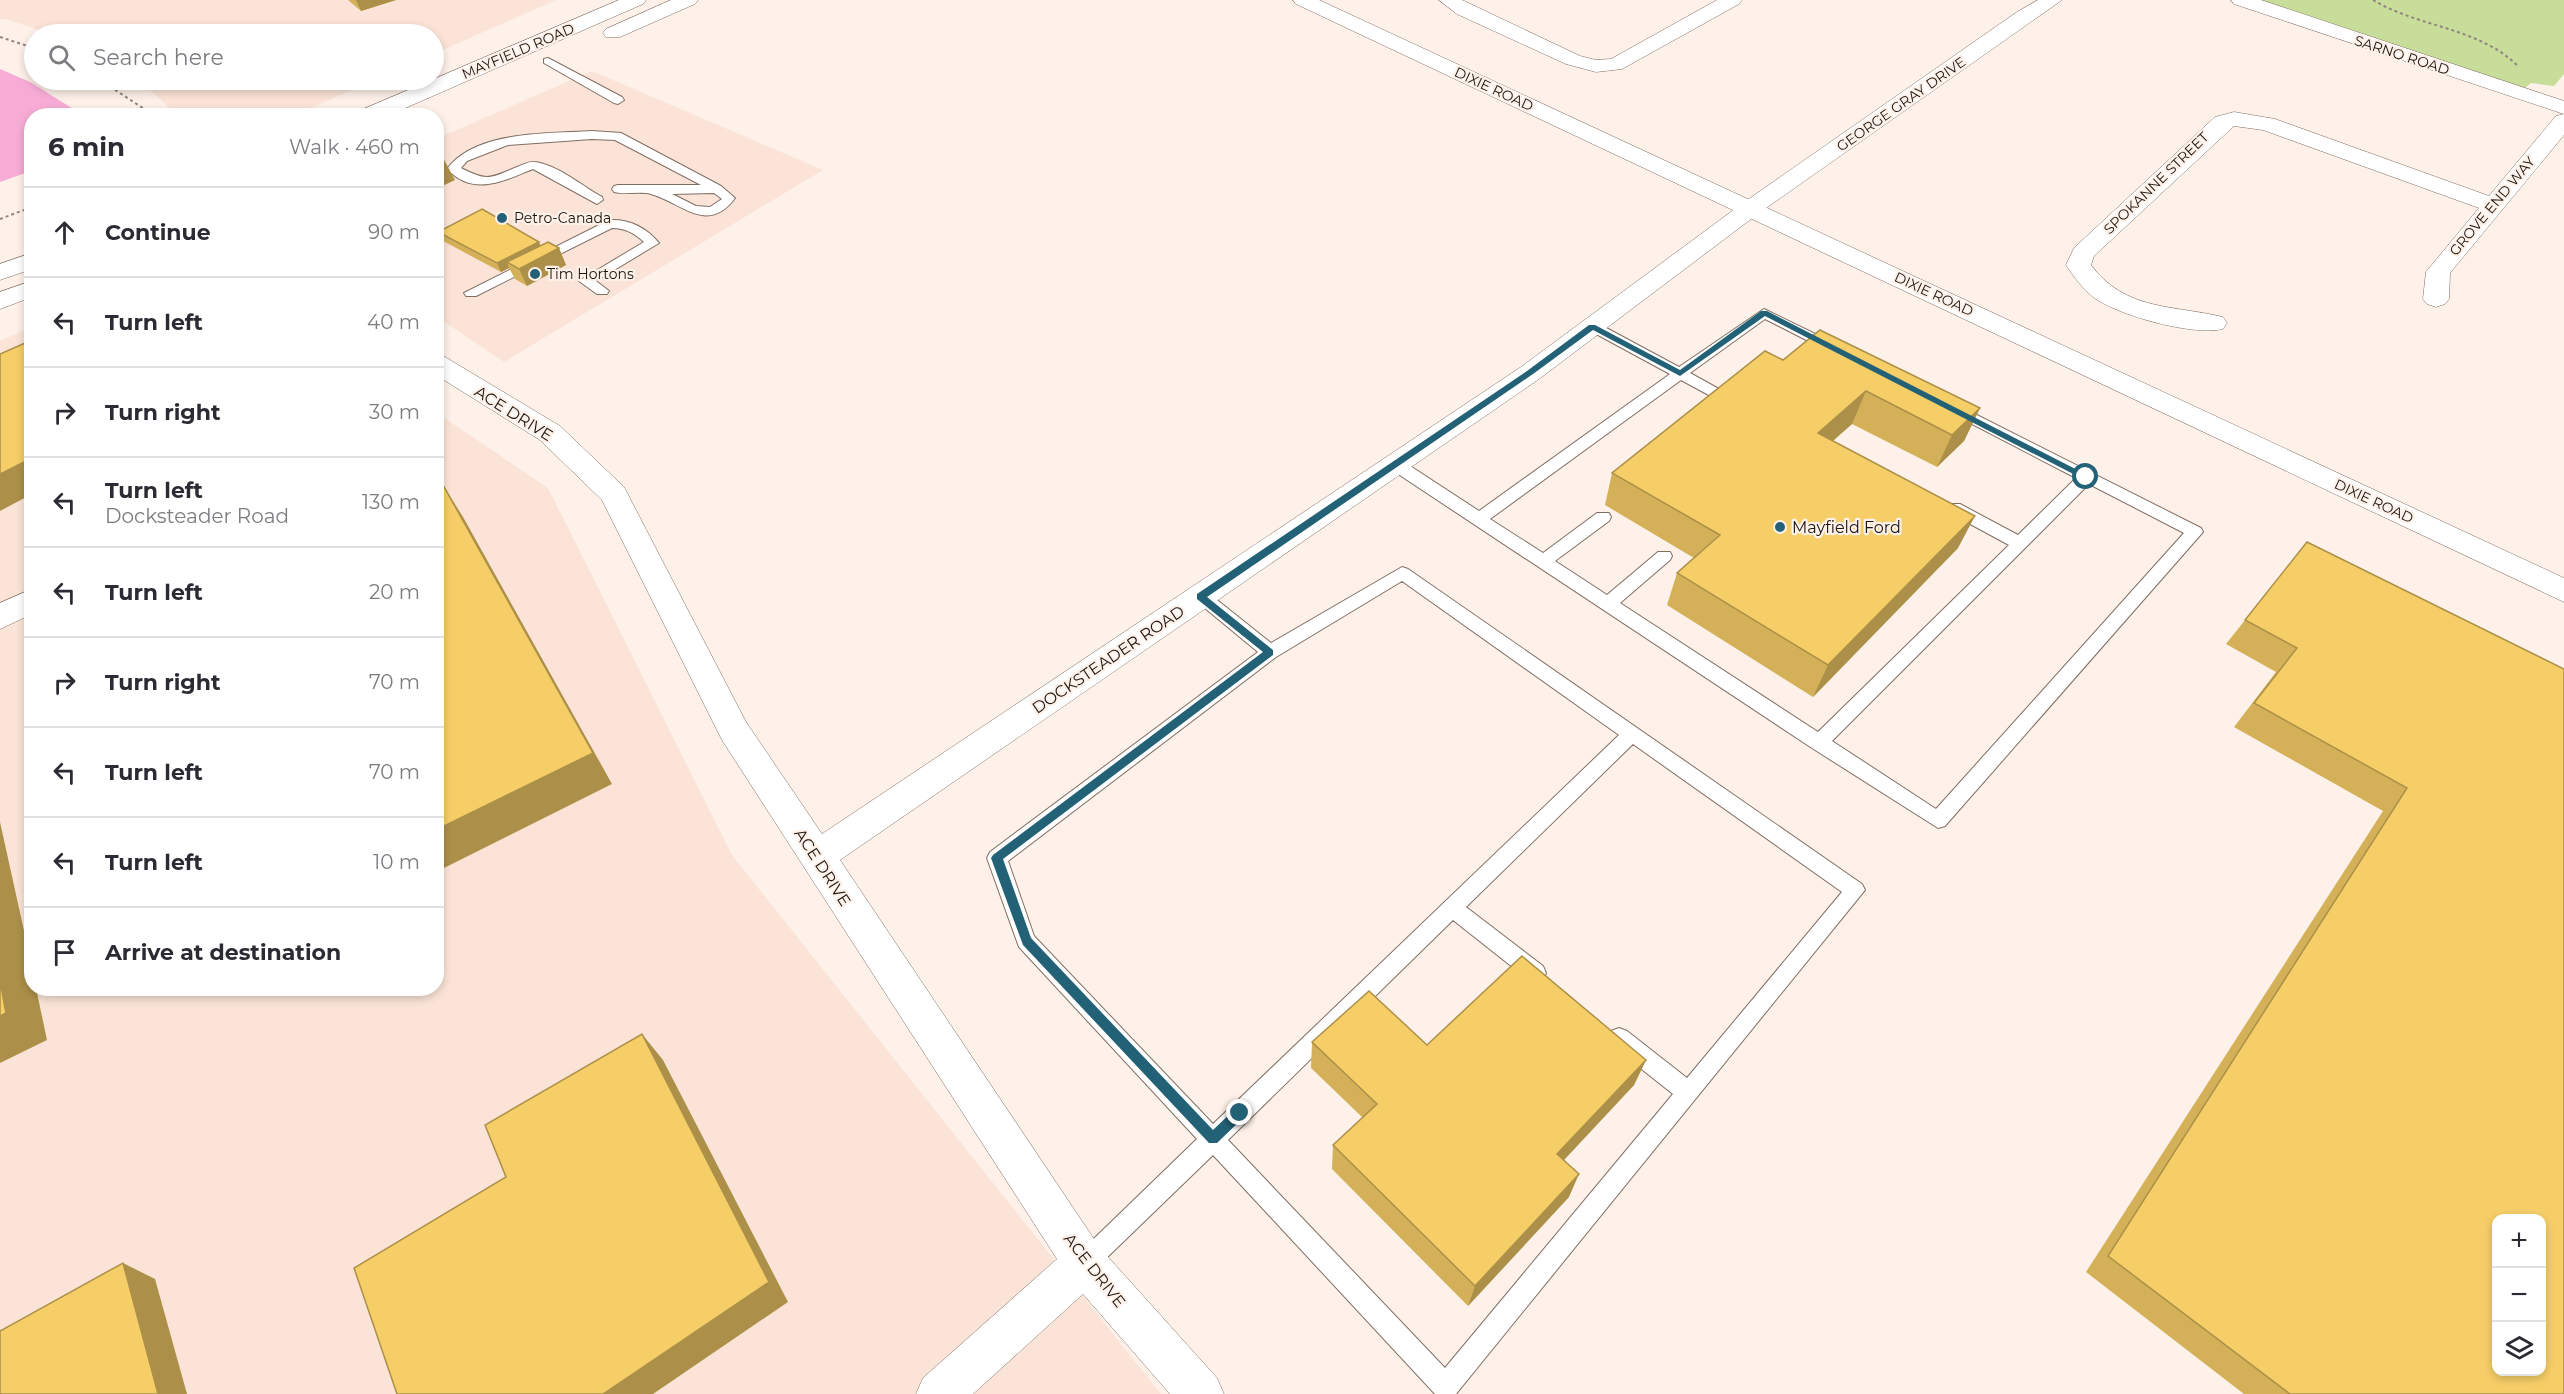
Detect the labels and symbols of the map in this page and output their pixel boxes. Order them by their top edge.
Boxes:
street label: MAYFIELD ROAD [459,19,577,83]
street label: SARNO ROAD [2352,31,2452,79]
street label: GEORGE GRAY DRIVE [1833,53,1969,155]
street label: DIXIE ROAD [1452,63,1536,115]
street label: SPOKANNE STREET [2100,128,2212,238]
street label: GROVE END WAY [2445,153,2539,259]
place label: Petro-Canada [514,209,611,227]
marker: Petro-Canada [495,211,509,225]
place label: Tim Hortons [547,265,634,283]
marker: Tim Hortons [528,267,542,281]
street label: DIXIE ROAD [1892,268,1976,320]
street label: ACE DRIVE [471,382,556,445]
route start [2072,463,2098,489]
street label: DIXIE ROAD [2332,475,2416,527]
place label: Mayfield Ford [1792,518,1901,537]
marker: Mayfield Ford [1773,520,1787,534]
street label: DOCKSTEADER ROAD [1029,601,1188,717]
street label: ACE DRIVE [790,825,855,910]
route end [1226,1099,1252,1125]
street label: ACE DRIVE [1060,1230,1129,1311]

